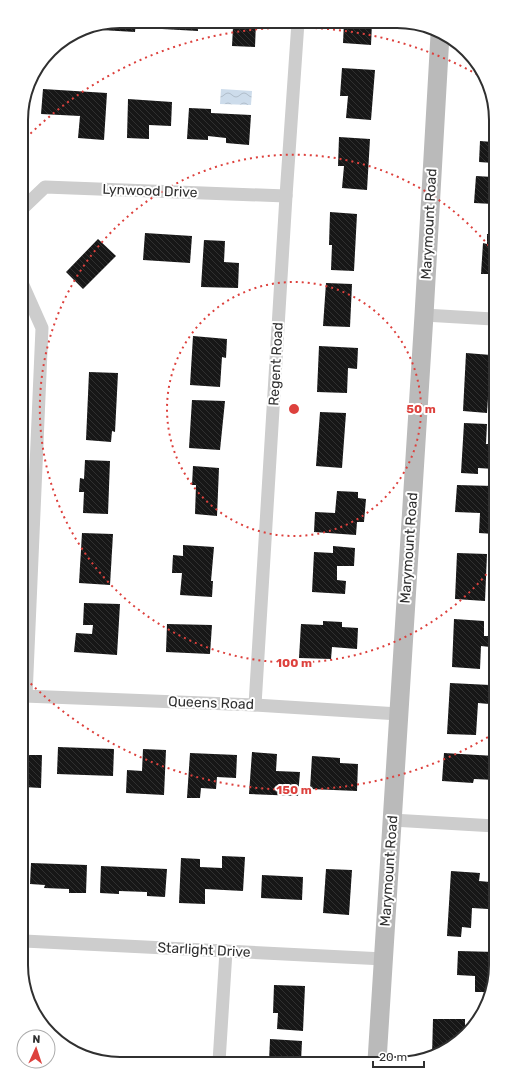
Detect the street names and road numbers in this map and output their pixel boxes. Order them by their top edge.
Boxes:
street label: Marymount Road [418,168,440,280]
street label: Lynwood Drive [102,181,198,201]
street label: Regent Road [265,322,287,406]
street label: Marymount Road [397,492,421,604]
street label: Queens Road [168,693,254,713]
street label: Marymount Road [377,815,401,927]
street label: Starlight Drive [157,939,251,961]

